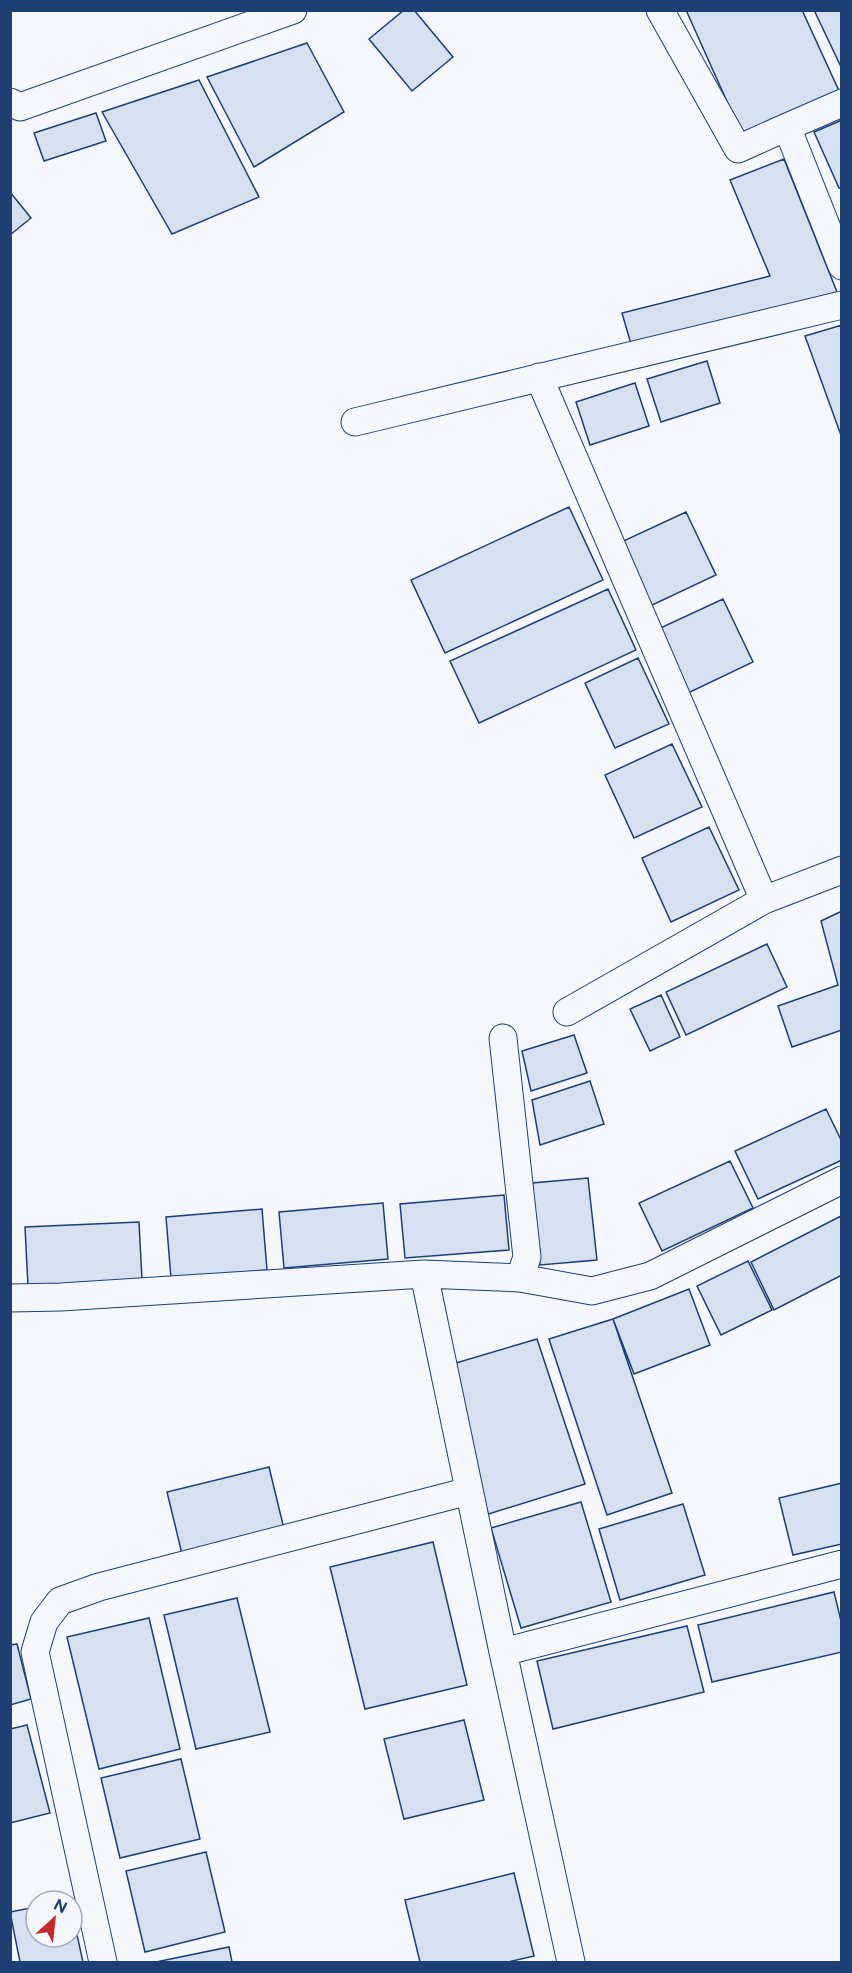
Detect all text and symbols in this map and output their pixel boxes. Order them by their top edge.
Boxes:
north arrow [24,1889,84,1949]
text: N [51,1895,70,1917]

